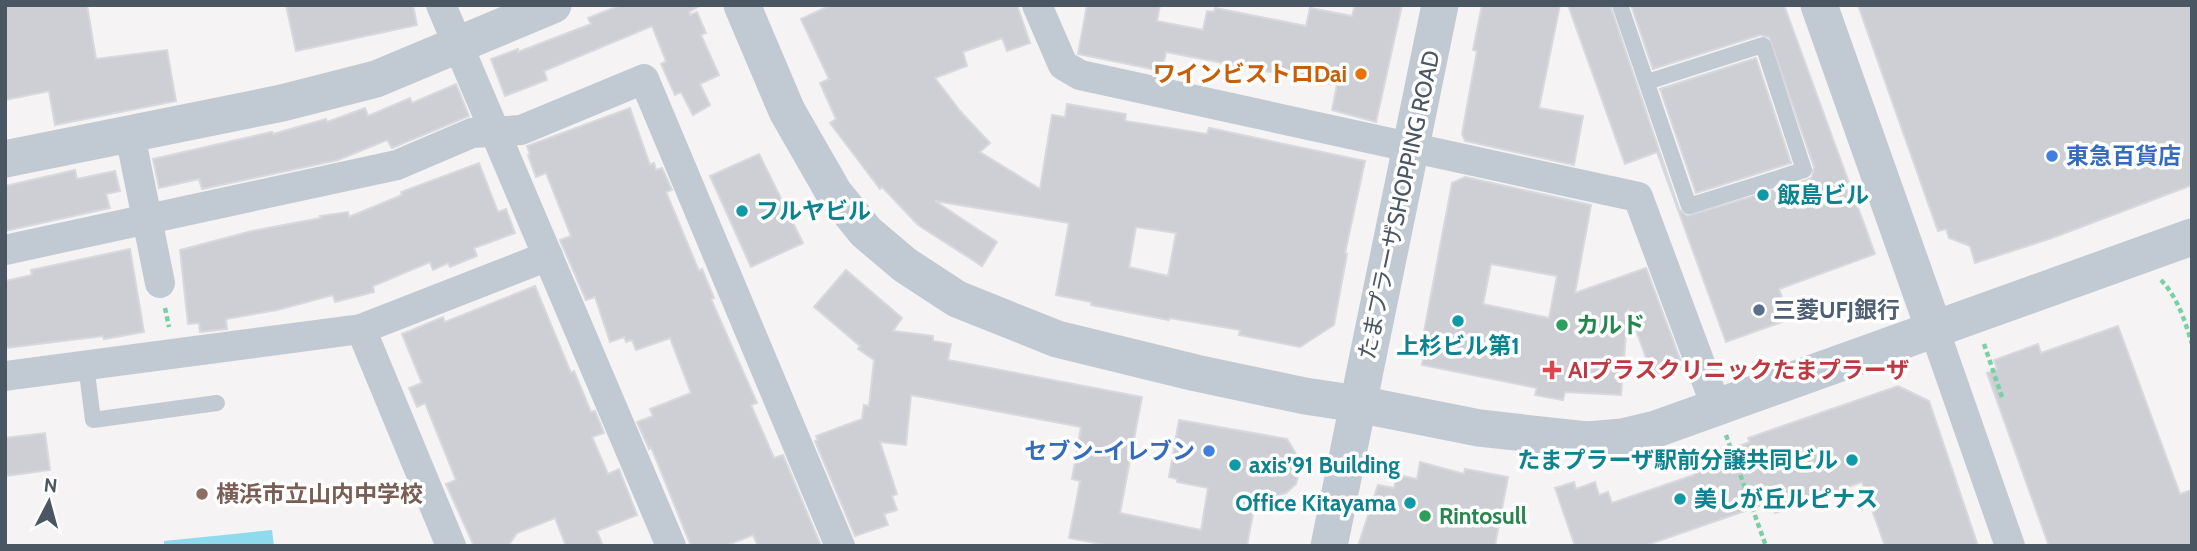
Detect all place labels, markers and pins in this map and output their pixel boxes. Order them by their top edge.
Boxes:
place label: ワインビストロDai [1153,60,1347,88]
marker: ワインビストロDai [1353,66,1369,82]
place label: 東急百貨店 [2066,142,2181,170]
marker: 東急百貨店 [2044,148,2060,164]
place label: 飯島ビル [1777,181,1869,209]
marker: 飯島ビル [1755,187,1771,203]
place label: フルヤビル [756,197,871,225]
marker: フルヤビル [734,203,750,219]
place label: 三菱UFJ銀行 [1773,296,1900,324]
marker: 三菱UFJ銀行 [1751,302,1767,318]
place label: カルド [1576,311,1645,339]
marker: 上杉ビル第1 [1450,313,1466,329]
marker: カルド [1554,317,1570,333]
place label: 上杉ビル第1 [1396,332,1520,360]
place label: AIプラスクリニックたまプラーザ [1568,356,1909,384]
marker: AIプラスクリニックたまプラーザ [1542,360,1562,380]
place label: セブン-イレブン [1024,437,1195,465]
marker: セブン-イレブン [1201,443,1217,459]
place label: たまプラーザ駅前分譲共同ビル [1517,446,1838,474]
place label: axis’91 Building [1249,451,1400,479]
marker: たまプラーザ駅前分譲共同ビル [1844,452,1860,468]
marker: axis’91 Building [1227,457,1243,473]
place label: 横浜市立山内中学校 [216,480,423,508]
place label: 美しが丘ルピナス [1694,485,1878,513]
marker: 横浜市立山内中学校 [194,486,210,502]
place label: Office Kitayama [1235,489,1397,517]
marker: 美しが丘ルピナス [1672,491,1688,507]
marker: Office Kitayama [1402,495,1418,511]
place label: Rintosull [1439,502,1527,530]
marker: Rintosull [1417,508,1433,524]

